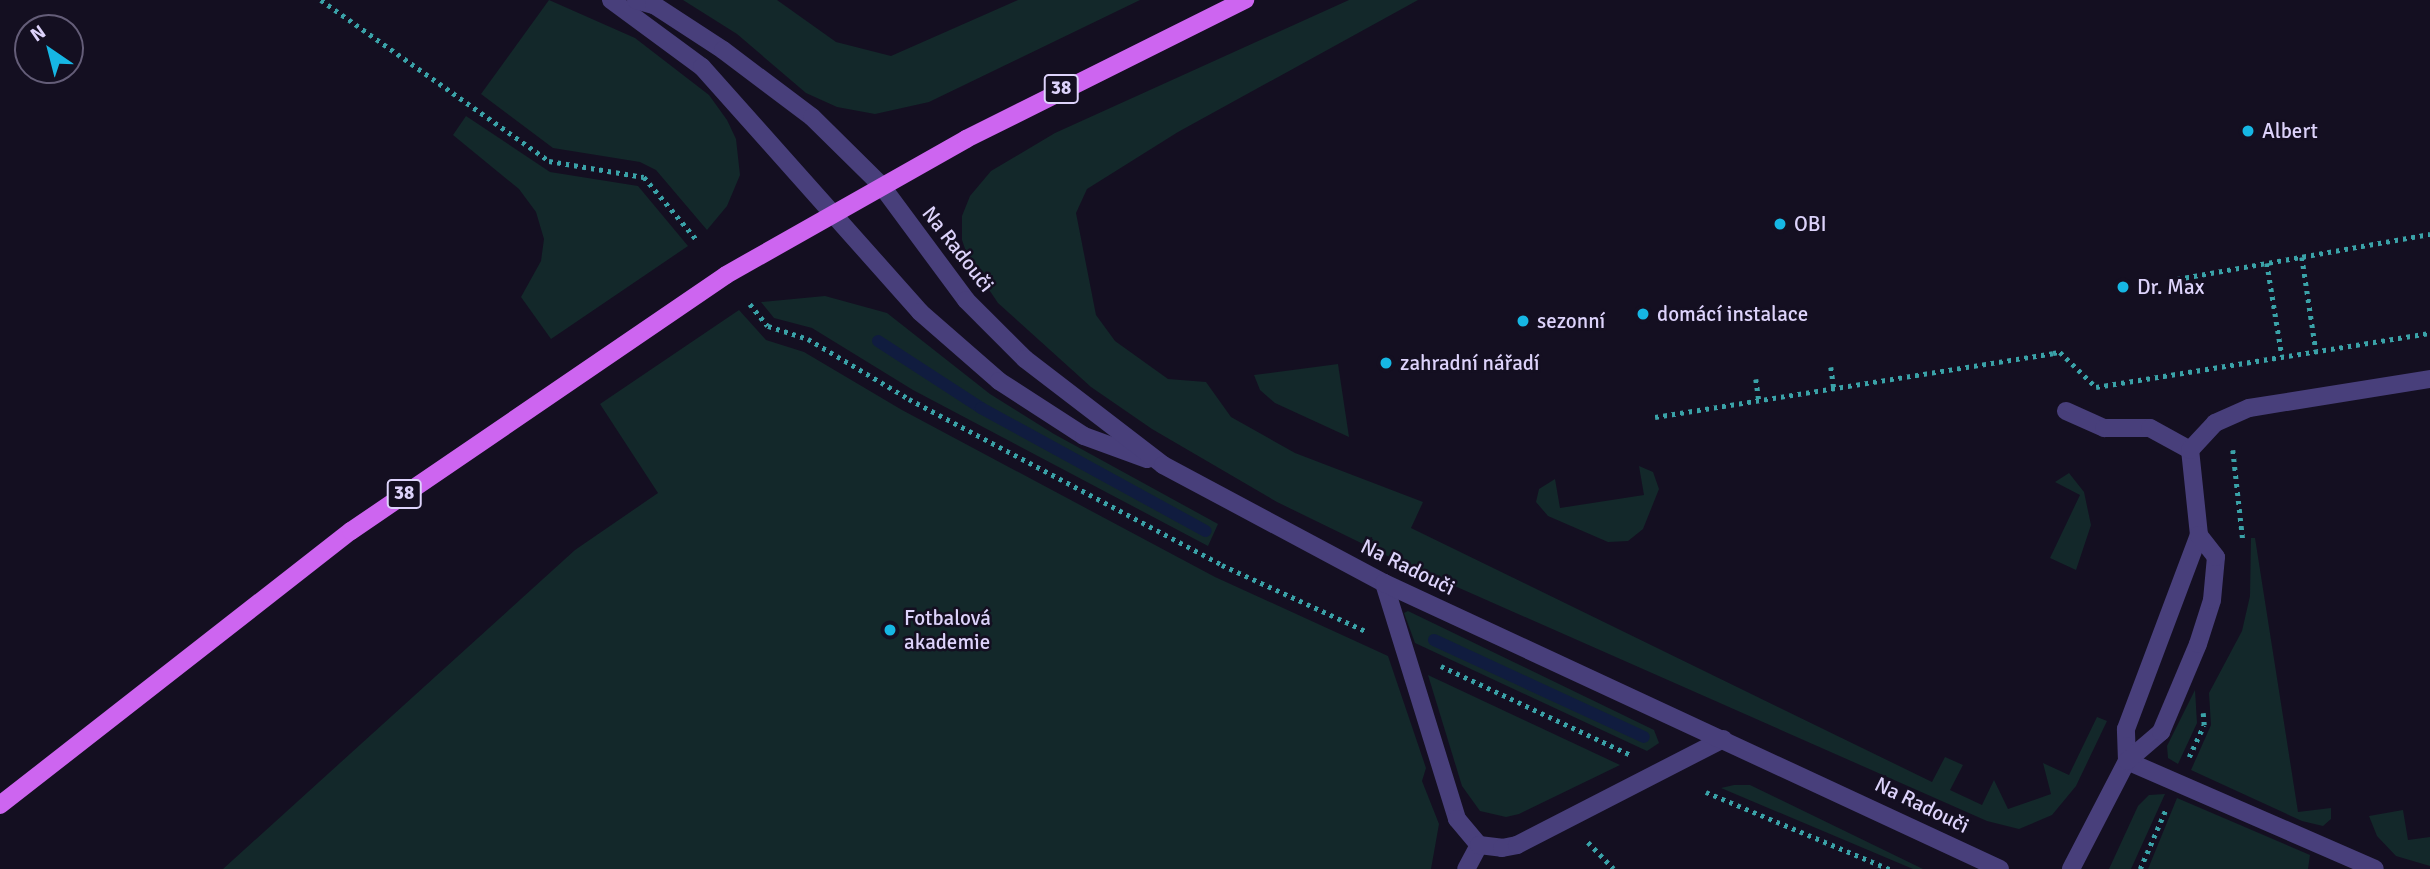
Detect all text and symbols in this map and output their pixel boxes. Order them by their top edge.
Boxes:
north arrow [14,14,84,84]
text: N [26,20,50,47]
road number: 38 [1044,74,1078,104]
place label: Albert [2262,118,2318,144]
marker: Albert [2240,123,2256,139]
street label: Na Radouči [917,201,999,297]
place label: OBI [1794,211,1827,237]
marker: OBI [1772,216,1788,232]
place label: Dr. Max [2137,274,2204,300]
marker: Dr. Max [2115,279,2131,295]
place label: domácí instalace [1657,301,1808,327]
marker: domácí instalace [1635,306,1651,322]
place label: sezonní [1537,308,1605,334]
marker: sezonní [1515,313,1531,329]
place label: zahradní nářadí [1400,350,1539,376]
marker: zahradní nářadí [1378,355,1394,371]
road number: 38 [386,478,422,509]
street label: Na Radouči [1357,533,1459,601]
place label: Fotbalová akademie [904,605,991,655]
marker: Fotbalová akademie [882,622,898,638]
street label: Na Radouči [1871,771,1973,839]

